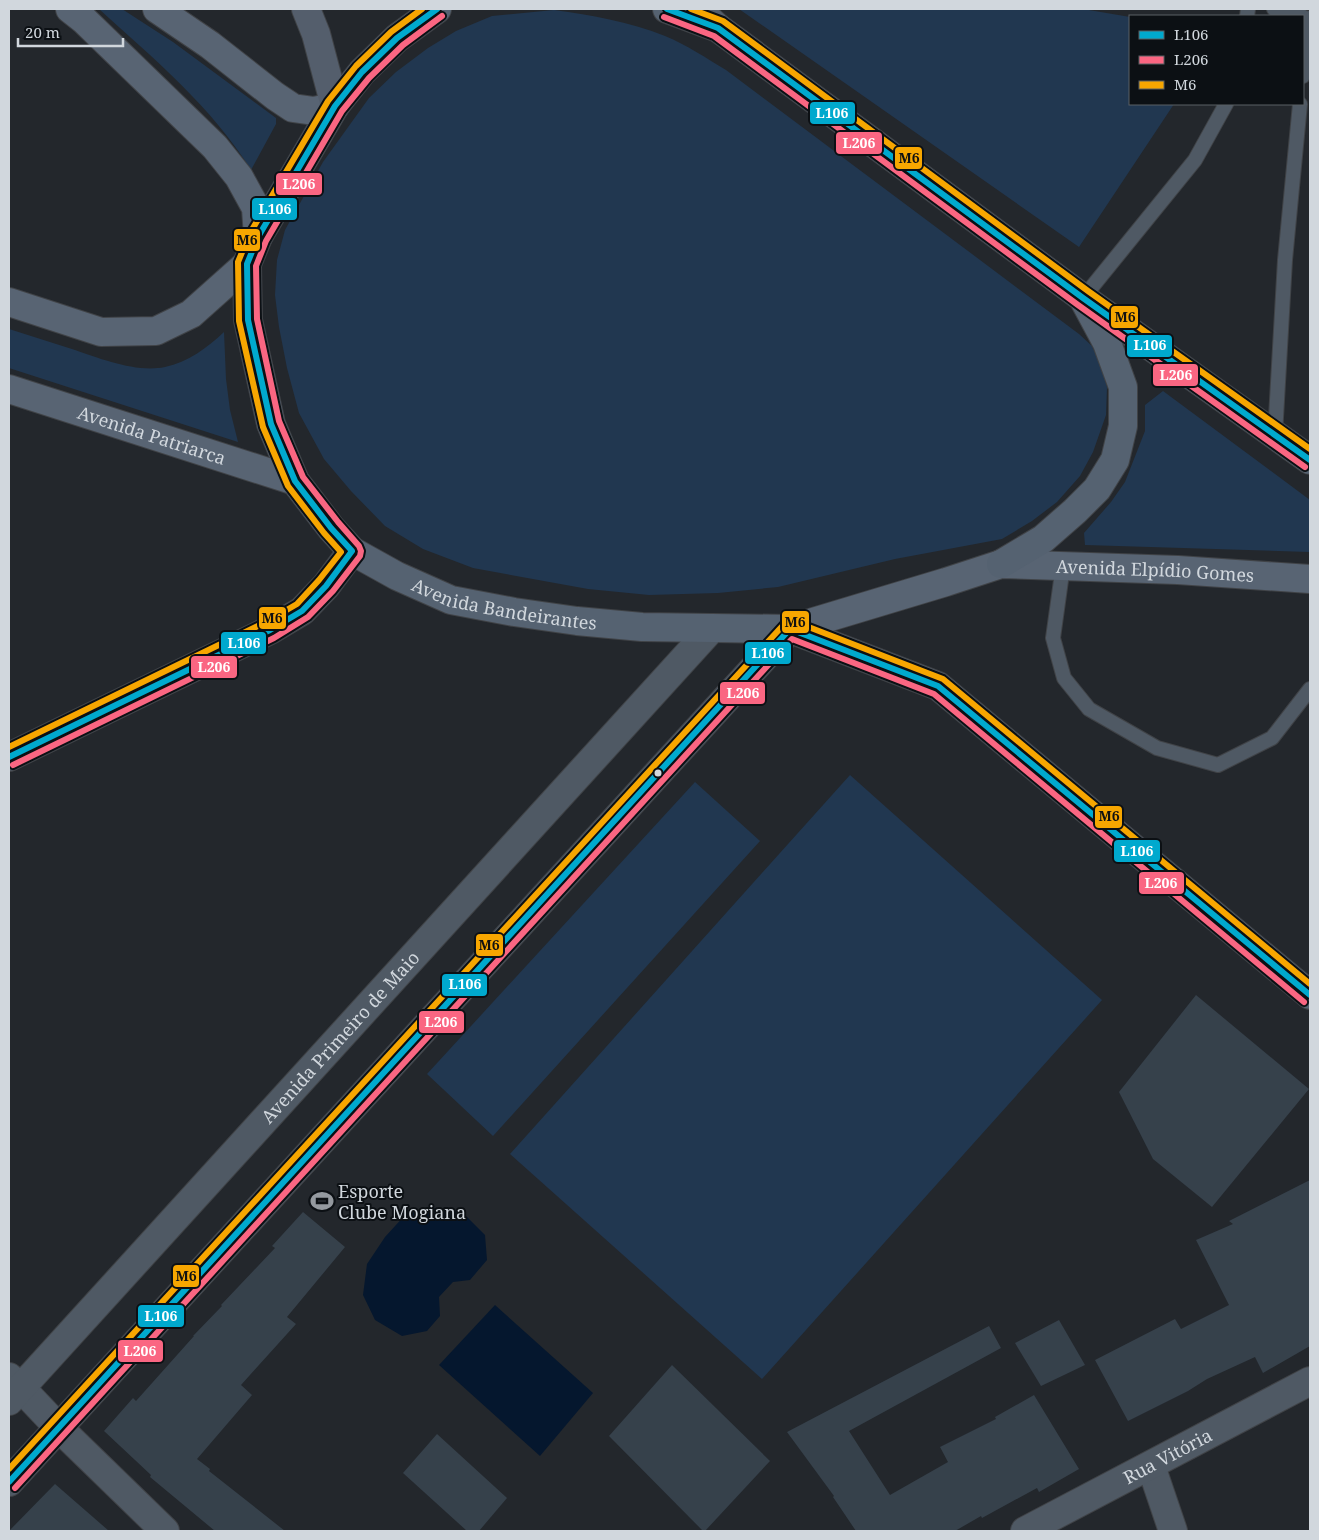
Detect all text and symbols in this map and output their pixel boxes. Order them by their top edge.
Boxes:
scale bar [18,15,122,47]
legend [1129,15,1304,105]
text: 20 m [25,22,60,42]
text: L106 [1174,24,1209,44]
text: L206 [1174,49,1209,69]
text: M6 [1174,74,1196,94]
line badge: L106 [809,101,856,125]
text: L106 [816,103,849,122]
line badge: L206 [835,131,883,155]
text: L206 [843,133,876,152]
line badge: M6 [894,146,923,170]
text: M6 [898,148,920,167]
line badge: L206 [275,172,323,196]
text: L206 [283,174,316,193]
line badge: L106 [251,197,298,221]
text: L106 [259,199,292,218]
line badge: M6 [233,228,261,252]
text: M6 [236,230,258,249]
line badge: M6 [1110,305,1139,329]
text: M6 [1114,307,1136,326]
line badge: L106 [1126,334,1173,358]
text: L106 [1134,335,1167,354]
line badge: L206 [1152,363,1199,387]
text: L206 [1160,365,1193,384]
street label: Avenida Patriarca [75,400,229,470]
street label: Avenida Elpídio Gomes [1055,554,1255,587]
street label: Avenida Bandeirantes [408,572,598,635]
line badge: M6 [258,606,287,630]
text: M6 [261,608,283,627]
line badge: M6 [781,610,810,634]
text: M6 [784,612,806,631]
line badge: L106 [220,631,267,655]
text: L106 [228,633,261,652]
line badge: L106 [744,641,792,665]
text: L106 [752,643,785,662]
line badge: L206 [190,655,238,679]
text: L206 [198,657,231,676]
line badge: L206 [719,681,766,705]
text: L206 [727,683,760,702]
unlabelled marker [653,768,663,778]
line badge: M6 [1094,805,1123,829]
text: M6 [1098,806,1120,825]
line badge: L106 [1113,839,1161,863]
text: L106 [1121,841,1154,860]
line badge: L206 [1138,871,1185,895]
text: L206 [1145,873,1178,892]
line badge: M6 [475,933,504,957]
text: M6 [478,935,500,954]
street label: Avenida Primeiro de Maio [256,946,424,1128]
line badge: L106 [441,973,488,997]
text: L106 [449,974,482,993]
line badge: L206 [418,1010,465,1034]
text: L206 [425,1012,458,1031]
place label: Esporte Clube Mogiana [338,1179,466,1224]
sports icon: Esporte Clube Mogiana [309,1188,335,1214]
line badge: M6 [172,1264,200,1288]
text: M6 [175,1266,197,1285]
line badge: L106 [137,1304,185,1328]
text: L106 [145,1306,178,1325]
line badge: L206 [117,1339,164,1363]
text: L206 [124,1341,157,1360]
street label: Rua Vitória [1119,1423,1216,1489]

